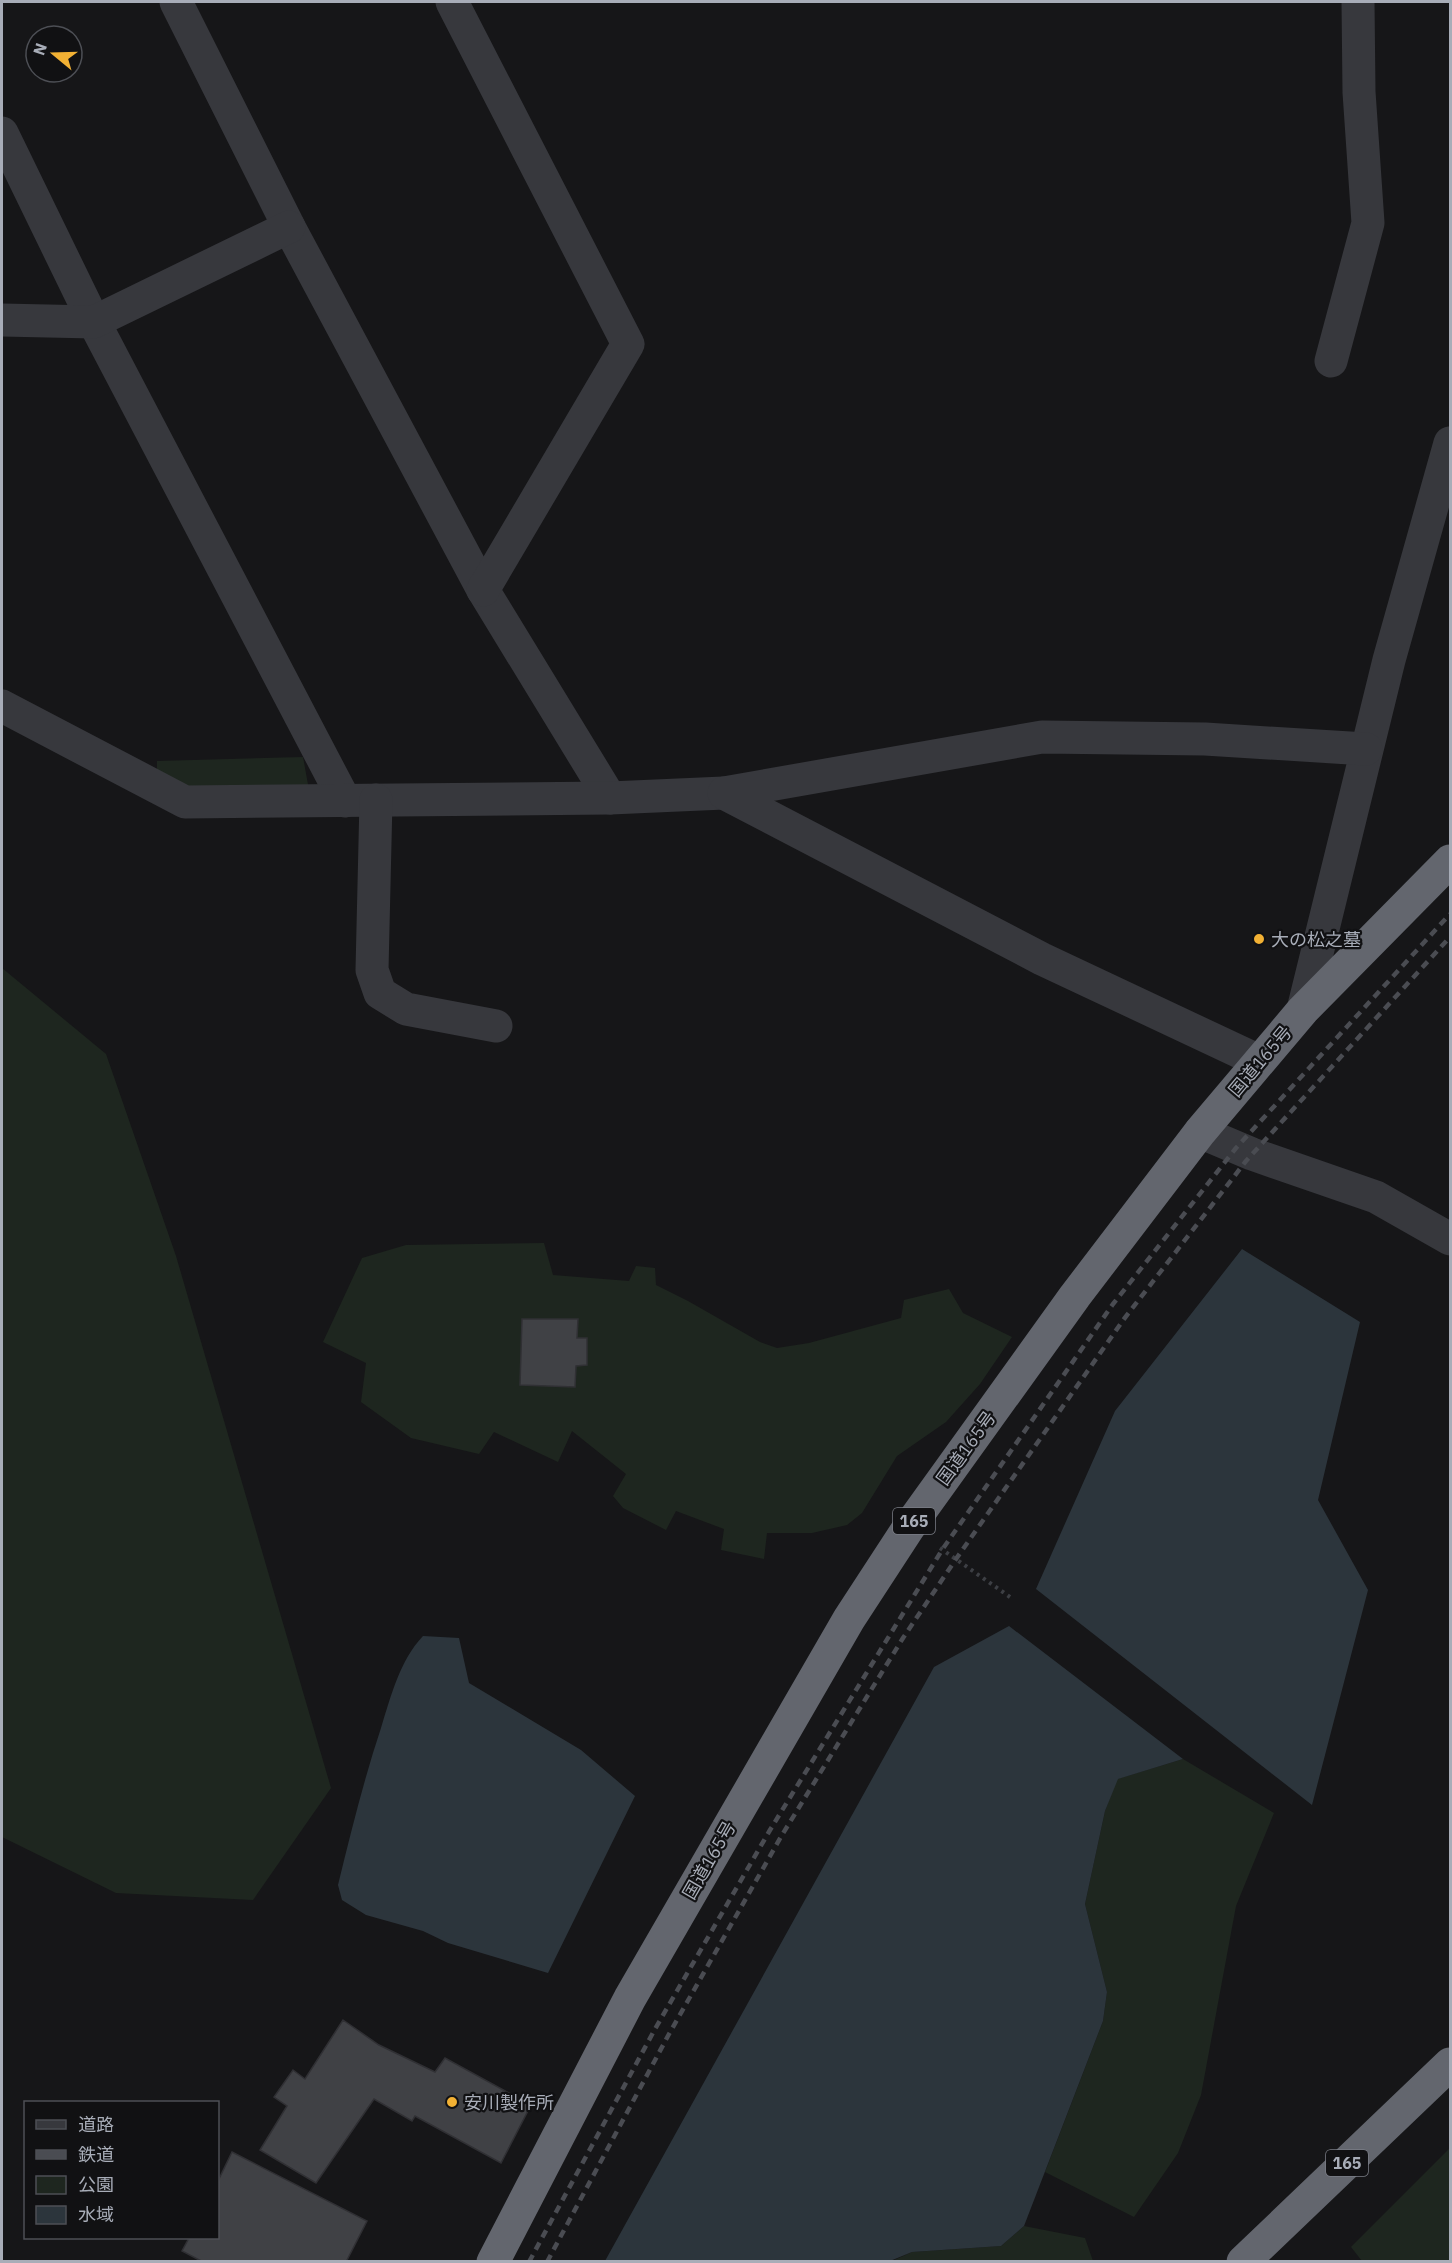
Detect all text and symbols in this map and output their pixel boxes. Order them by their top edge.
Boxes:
north arrow [24,24,84,84]
text: N [28,40,51,58]
place label: 大の松之墓 [1271,928,1361,951]
marker: 大の松之墓 [1252,932,1266,946]
street label: 国道165号 [1223,1021,1297,1101]
street label: 国道165号 [931,1406,1001,1490]
road number: 165 [893,1508,935,1534]
street label: 国道165号 [677,1817,741,1903]
place label: 安川製作所 [464,2091,554,2114]
marker: 安川製作所 [445,2095,459,2109]
legend [24,2101,219,2239]
text: 道路 [78,2113,114,2136]
text: 鉄道 [78,2143,114,2166]
road number: 165 [1326,2150,1368,2176]
text: 公園 [78,2173,114,2196]
text: 水域 [78,2203,114,2226]

